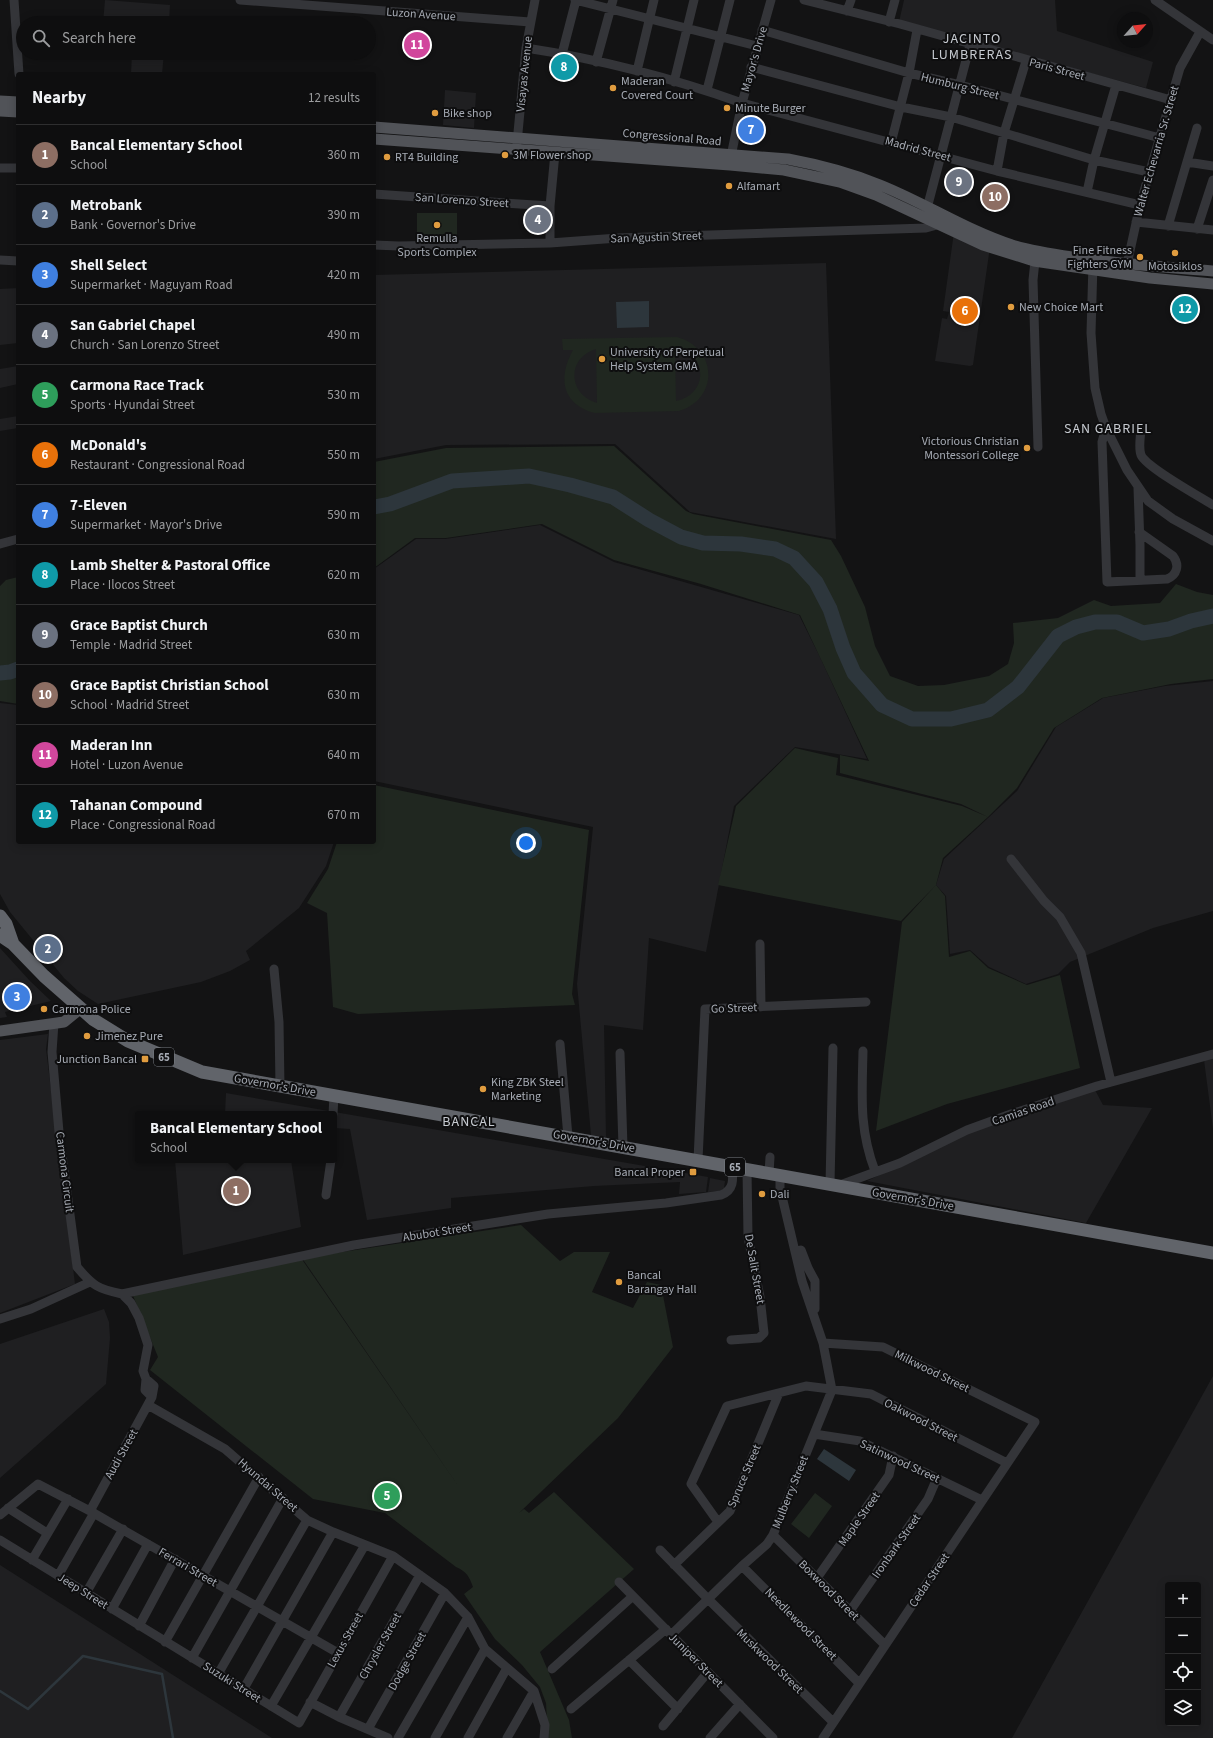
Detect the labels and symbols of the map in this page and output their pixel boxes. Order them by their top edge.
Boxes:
street label: Luzon Avenue [386,4,456,25]
north arrow [1117,12,1153,48]
street label: Mayor's Drive [737,24,772,94]
district label: JACINTO LUMBRERAS [931,29,1013,65]
pin: 11 [404,30,430,60]
street label: Visayas Avenue [512,35,537,113]
pin: 8 [551,52,577,82]
street label: Paris Street [1027,54,1087,85]
street label: Humburg Street [919,69,1001,104]
place label: Maderan Covered Court [621,73,693,104]
marker: Maderan Covered Court [608,83,618,93]
street label: Walter Echevarria Sr. Street [1130,84,1183,219]
place label: Minute Burger [735,100,806,117]
marker: Minute Burger [722,103,732,113]
place label: Bike shop [443,105,492,122]
marker: Bike shop [430,108,440,118]
pin: 7 [738,115,764,145]
street label: Congressional Road [622,125,722,150]
street label: Madrid Street [883,133,953,166]
place label: 3M Flower shop [513,147,592,164]
place label: RT4 Building [395,149,458,166]
marker: 3M Flower shop [500,150,510,160]
marker: RT4 Building [382,152,392,162]
pin: 9 [946,167,972,197]
place label: Alfamart [737,178,780,195]
marker: Alfamart [724,181,734,191]
pin: 10 [982,182,1008,212]
street label: San Lorenzo Street [414,189,510,212]
pin: 4 [525,205,551,235]
marker: Remulla Sports Complex [432,220,442,230]
street label: San Agustin Street [610,227,702,248]
place label: Remulla Sports Complex [397,230,477,261]
place label: Fine Fitness Fighters GYM [1067,242,1132,273]
marker: Motosiklos [1170,248,1180,258]
marker: Fine Fitness Fighters GYM [1135,252,1145,262]
place label: Motosiklos [1148,258,1202,275]
pin: 12 [1172,294,1198,324]
pin: 6 [952,296,978,326]
place label: New Choice Mart [1019,299,1103,316]
marker: New Choice Mart [1006,302,1016,312]
place label: University of Perpetual Help System GMA [610,344,724,375]
marker: University of Perpetual Help System GMA [597,354,607,364]
district label: SAN GABRIEL [1064,419,1152,439]
place label: Victorious Christian Montessori College [922,433,1019,464]
marker: Victorious Christian Montessori College [1022,443,1032,453]
your location [516,833,536,853]
pin: 2 [35,934,61,964]
pin: 3 [4,982,30,1012]
street label: Go Street [711,999,757,1018]
place label: Carmona Police [52,1001,131,1018]
marker: Carmona Police [39,1004,49,1014]
place label: Jimenez Pure [95,1028,163,1045]
marker: Jimenez Pure [82,1031,92,1041]
road number: 65 [154,1048,174,1066]
place label: Junction Bancal [56,1051,137,1068]
marker: Junction Bancal [140,1054,150,1064]
street label: Governor's Drive [233,1070,317,1101]
place label: King ZBK Steel Marketing [491,1074,564,1105]
marker: King ZBK Steel Marketing [478,1084,488,1094]
street label: Camias Road [990,1093,1057,1130]
district label: BANCAL [442,1112,496,1132]
street label: Governor's Drive [552,1126,636,1157]
street label: Carmona Circuit [51,1131,78,1213]
road number: 65 [725,1158,745,1176]
place label: Bancal Proper [614,1164,686,1181]
marker: Bancal Proper [688,1167,698,1177]
pin: 1 [223,1176,249,1206]
street label: Governor's Drive [871,1184,955,1215]
place label: Dali [770,1186,789,1203]
marker: Dali [757,1189,767,1199]
street label: Abubot Street [402,1219,473,1246]
street label: De Salit Street [740,1233,769,1305]
place label: Bancal Barangay Hall [627,1267,697,1298]
marker: Bancal Barangay Hall [614,1277,624,1287]
street label: Milkwood Street [891,1346,972,1397]
street label: Oakwood Street [881,1395,961,1446]
street label: Audi Street [101,1426,142,1482]
street label: Satinwood Street [857,1435,943,1487]
street label: Spruce Street [723,1442,765,1511]
street label: Mulberry Street [768,1453,813,1531]
street label: Hyundai Street [234,1454,301,1516]
pin: 5 [374,1481,400,1511]
street label: Maple Street [834,1489,884,1550]
street label: Ironbark Street [868,1511,925,1582]
street label: Ferrari Street [155,1544,220,1591]
street label: Cedar Street [905,1550,954,1611]
street label: Boxwood Street [795,1556,863,1624]
street label: Jeep Street [54,1569,111,1614]
street label: Needlewood Street [761,1584,841,1664]
street label: Lexus Street [323,1609,368,1671]
street label: Chrysler Street [355,1610,406,1683]
street label: Muskwood Street [732,1625,807,1698]
street label: Dodge Street [384,1629,431,1694]
street label: Juniper Street [665,1629,727,1691]
street label: Suzuki Street [199,1658,264,1707]

